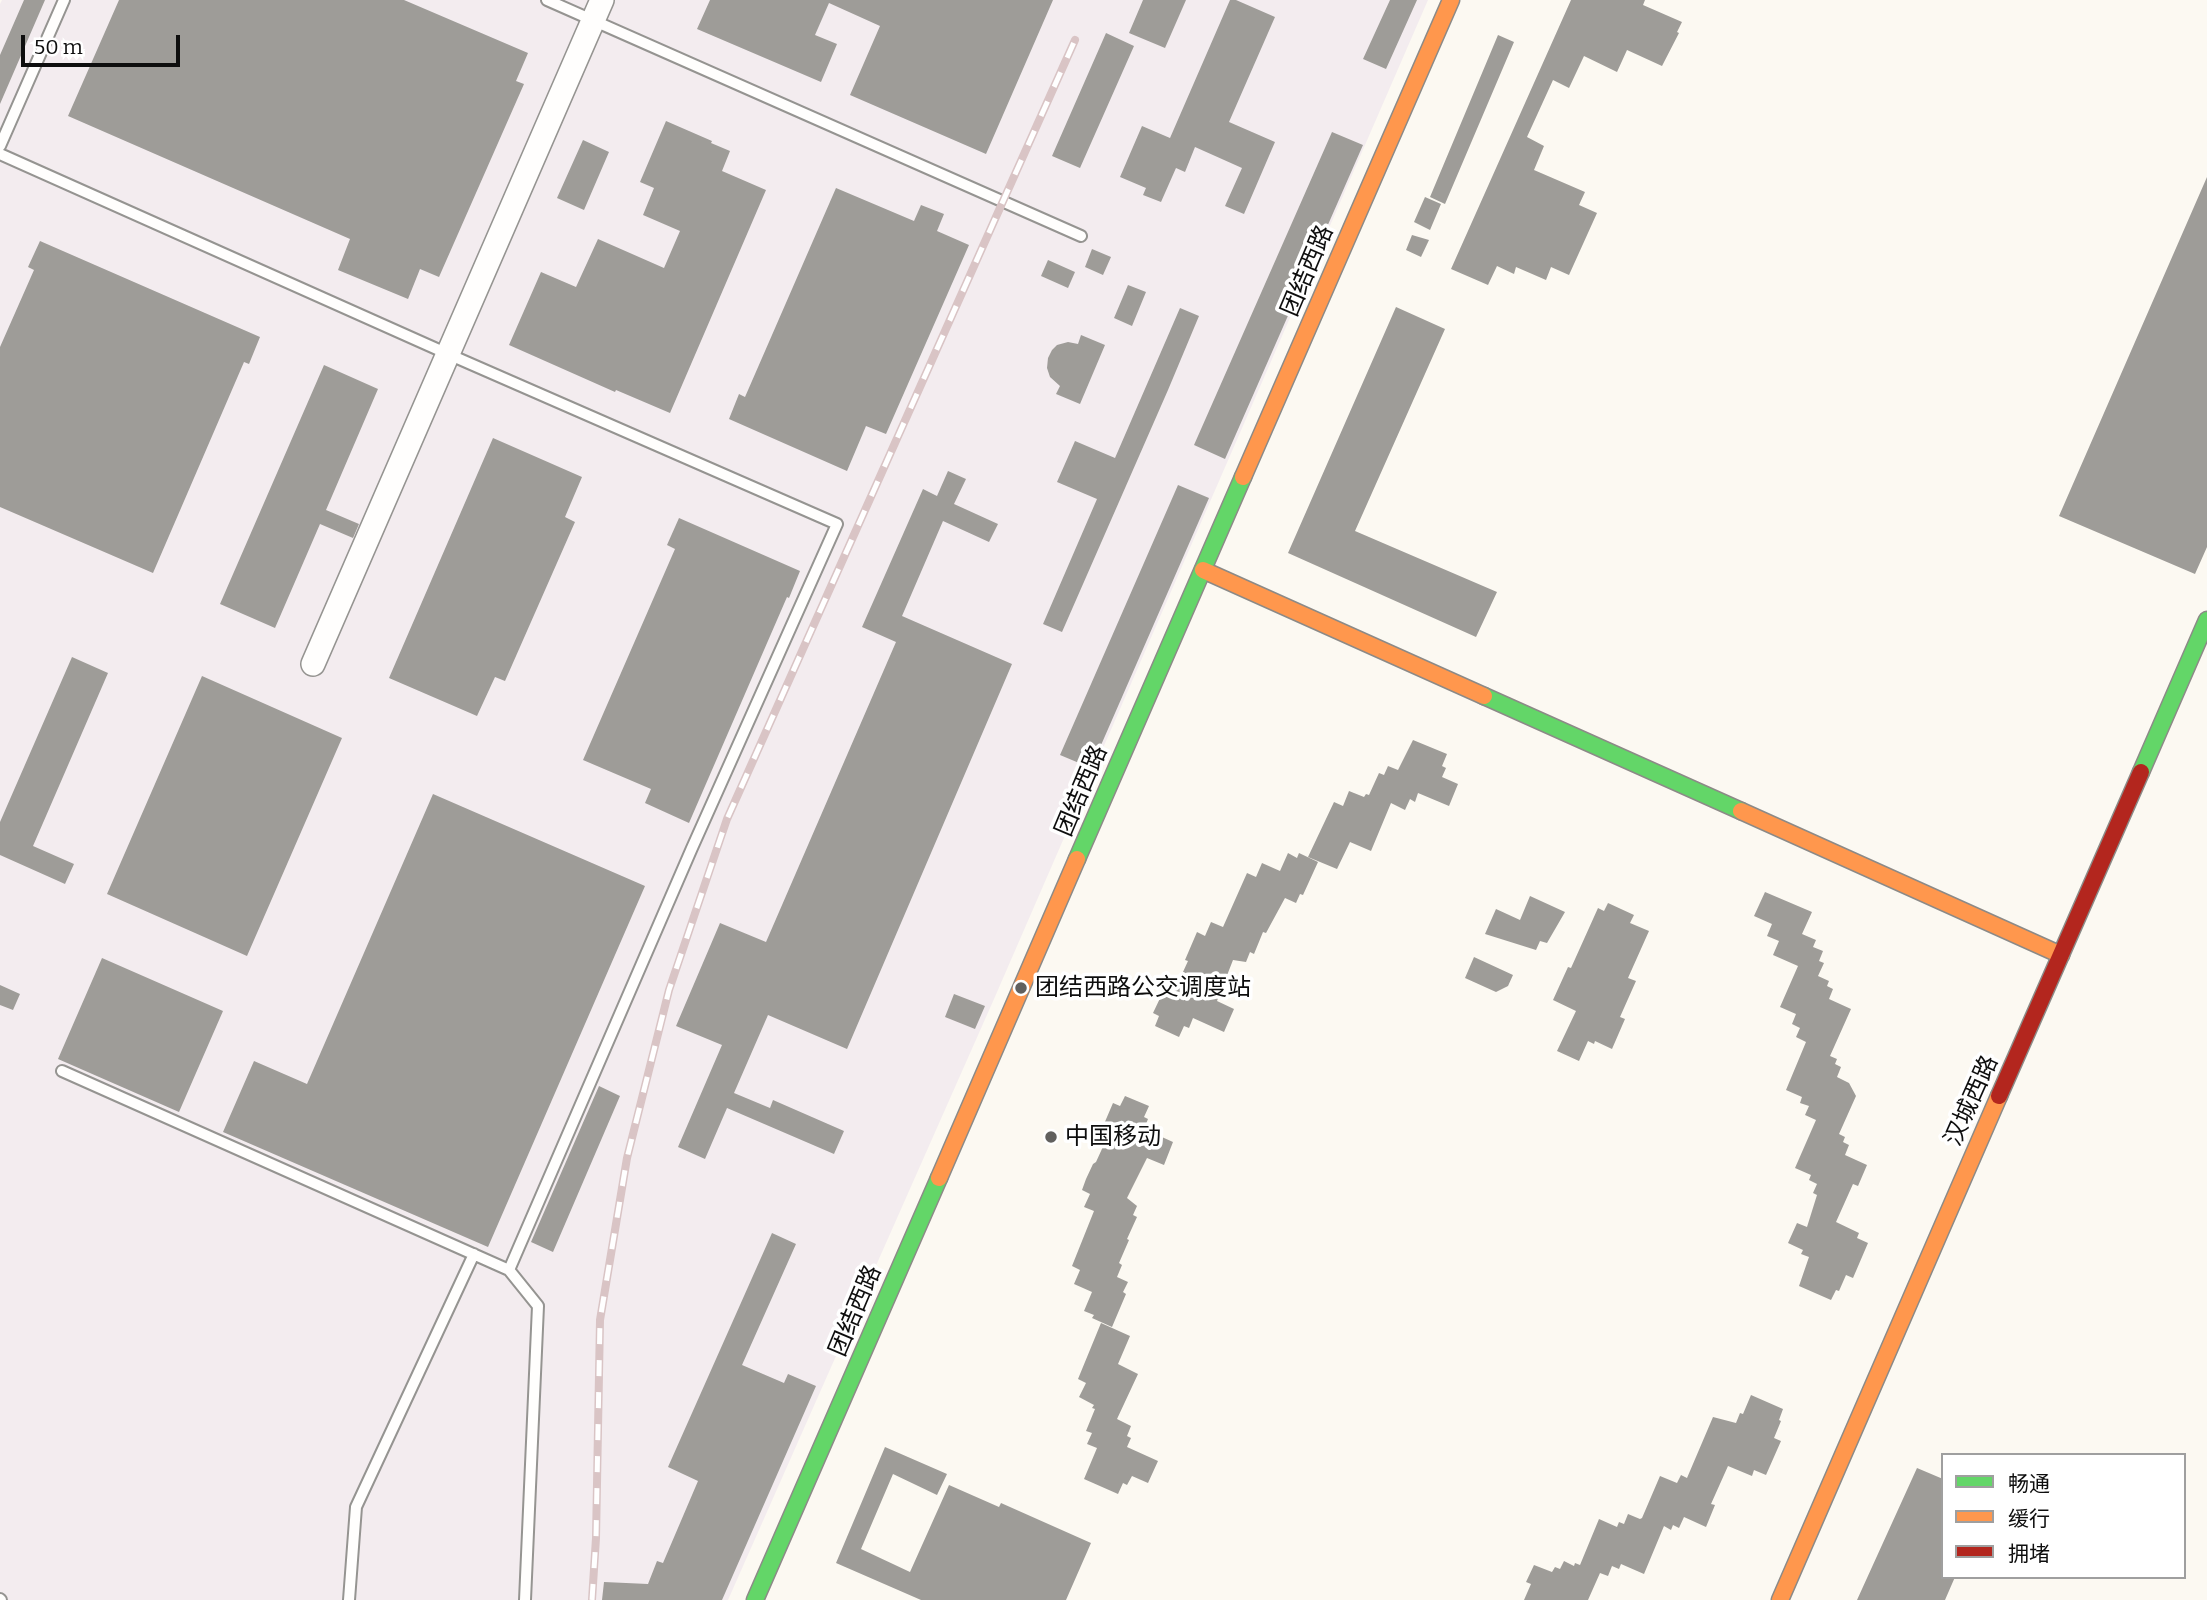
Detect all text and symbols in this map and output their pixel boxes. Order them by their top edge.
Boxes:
scale bar [24,21,184,65]
text: 50 m [34,34,83,60]
street label: 团结西路 [1276,221,1340,321]
street label: 团结西路 [1050,741,1114,841]
place label: 团结西路公交调度站 [1035,974,1251,1002]
marker: 团结西路公交调度站 [1013,980,1029,996]
street label: 汉城西路 [1939,1051,2005,1151]
place label: 中国移动 [1065,1123,1161,1151]
marker: 中国移动 [1043,1129,1059,1145]
street label: 团结西路 [824,1261,888,1361]
legend [1941,1453,2186,1579]
text: 畅通 [2008,1471,2050,1497]
text: 缓行 [2008,1506,2050,1532]
text: 拥堵 [2008,1541,2050,1567]

